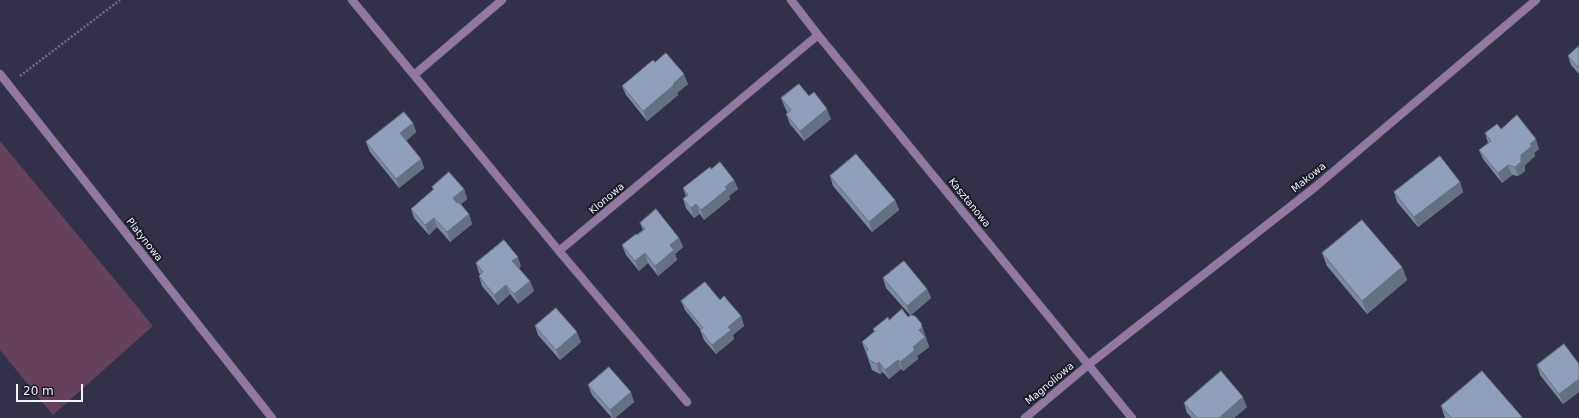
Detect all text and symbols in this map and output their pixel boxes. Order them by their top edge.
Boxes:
street label: Makowa [1289,161,1329,195]
street label: Kasztanowa [946,176,992,230]
street label: Klonowa [587,181,627,217]
street label: Platynowa [123,216,165,264]
street label: Magnoliowa [1023,360,1077,408]
scale bar [18,376,85,402]
text: 20 m [23,384,54,398]

